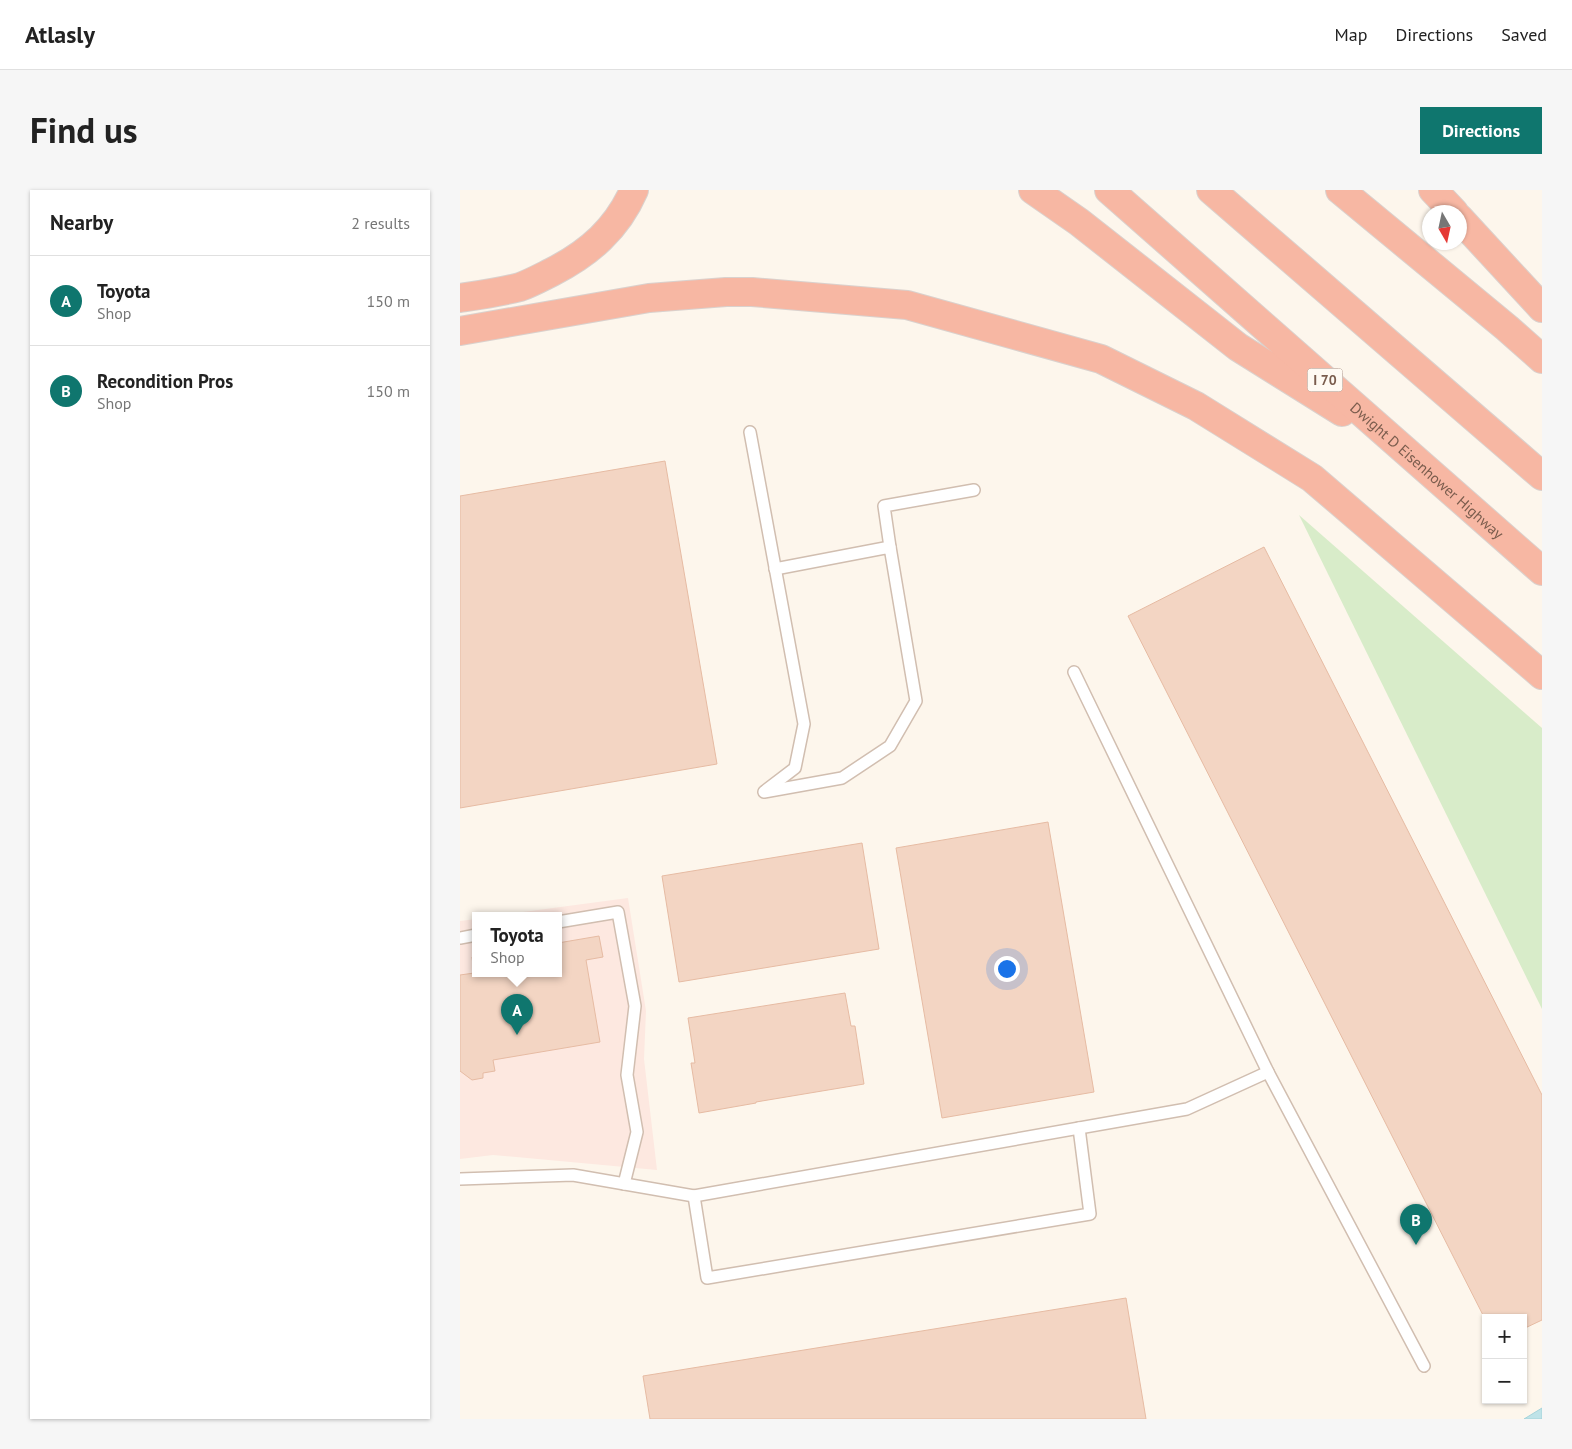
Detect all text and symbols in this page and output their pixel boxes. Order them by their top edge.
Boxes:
text: Atlasly [25,19,95,50]
text: Map [1335,23,1367,46]
text: Directions [1395,23,1473,46]
text: Saved [1501,23,1547,46]
text: Find us [30,107,138,153]
button: Directions [1420,107,1542,154]
north arrow [1422,205,1467,250]
text: Nearby [50,209,113,236]
text: 2 results [351,213,410,233]
text: Toyota [97,279,151,303]
text: A [61,291,71,311]
text: 150 m [367,291,410,311]
text: Shop [97,303,131,323]
road number: I 70 [1308,368,1342,392]
text: Recondition Pros [97,369,233,393]
text: B [61,381,71,401]
text: 150 m [367,381,410,401]
text: Shop [97,393,131,413]
street label: Dwight D Eisenhower Highway [1347,398,1508,543]
popup [472,912,562,977]
text: Toyota [490,923,544,947]
text: Shop [490,947,525,967]
your location [994,956,1020,982]
pin: A [501,994,533,1035]
pin: B [1400,1204,1432,1245]
map controls [1482,1314,1527,1404]
button: + [1482,1314,1527,1359]
button: − [1482,1359,1527,1404]

